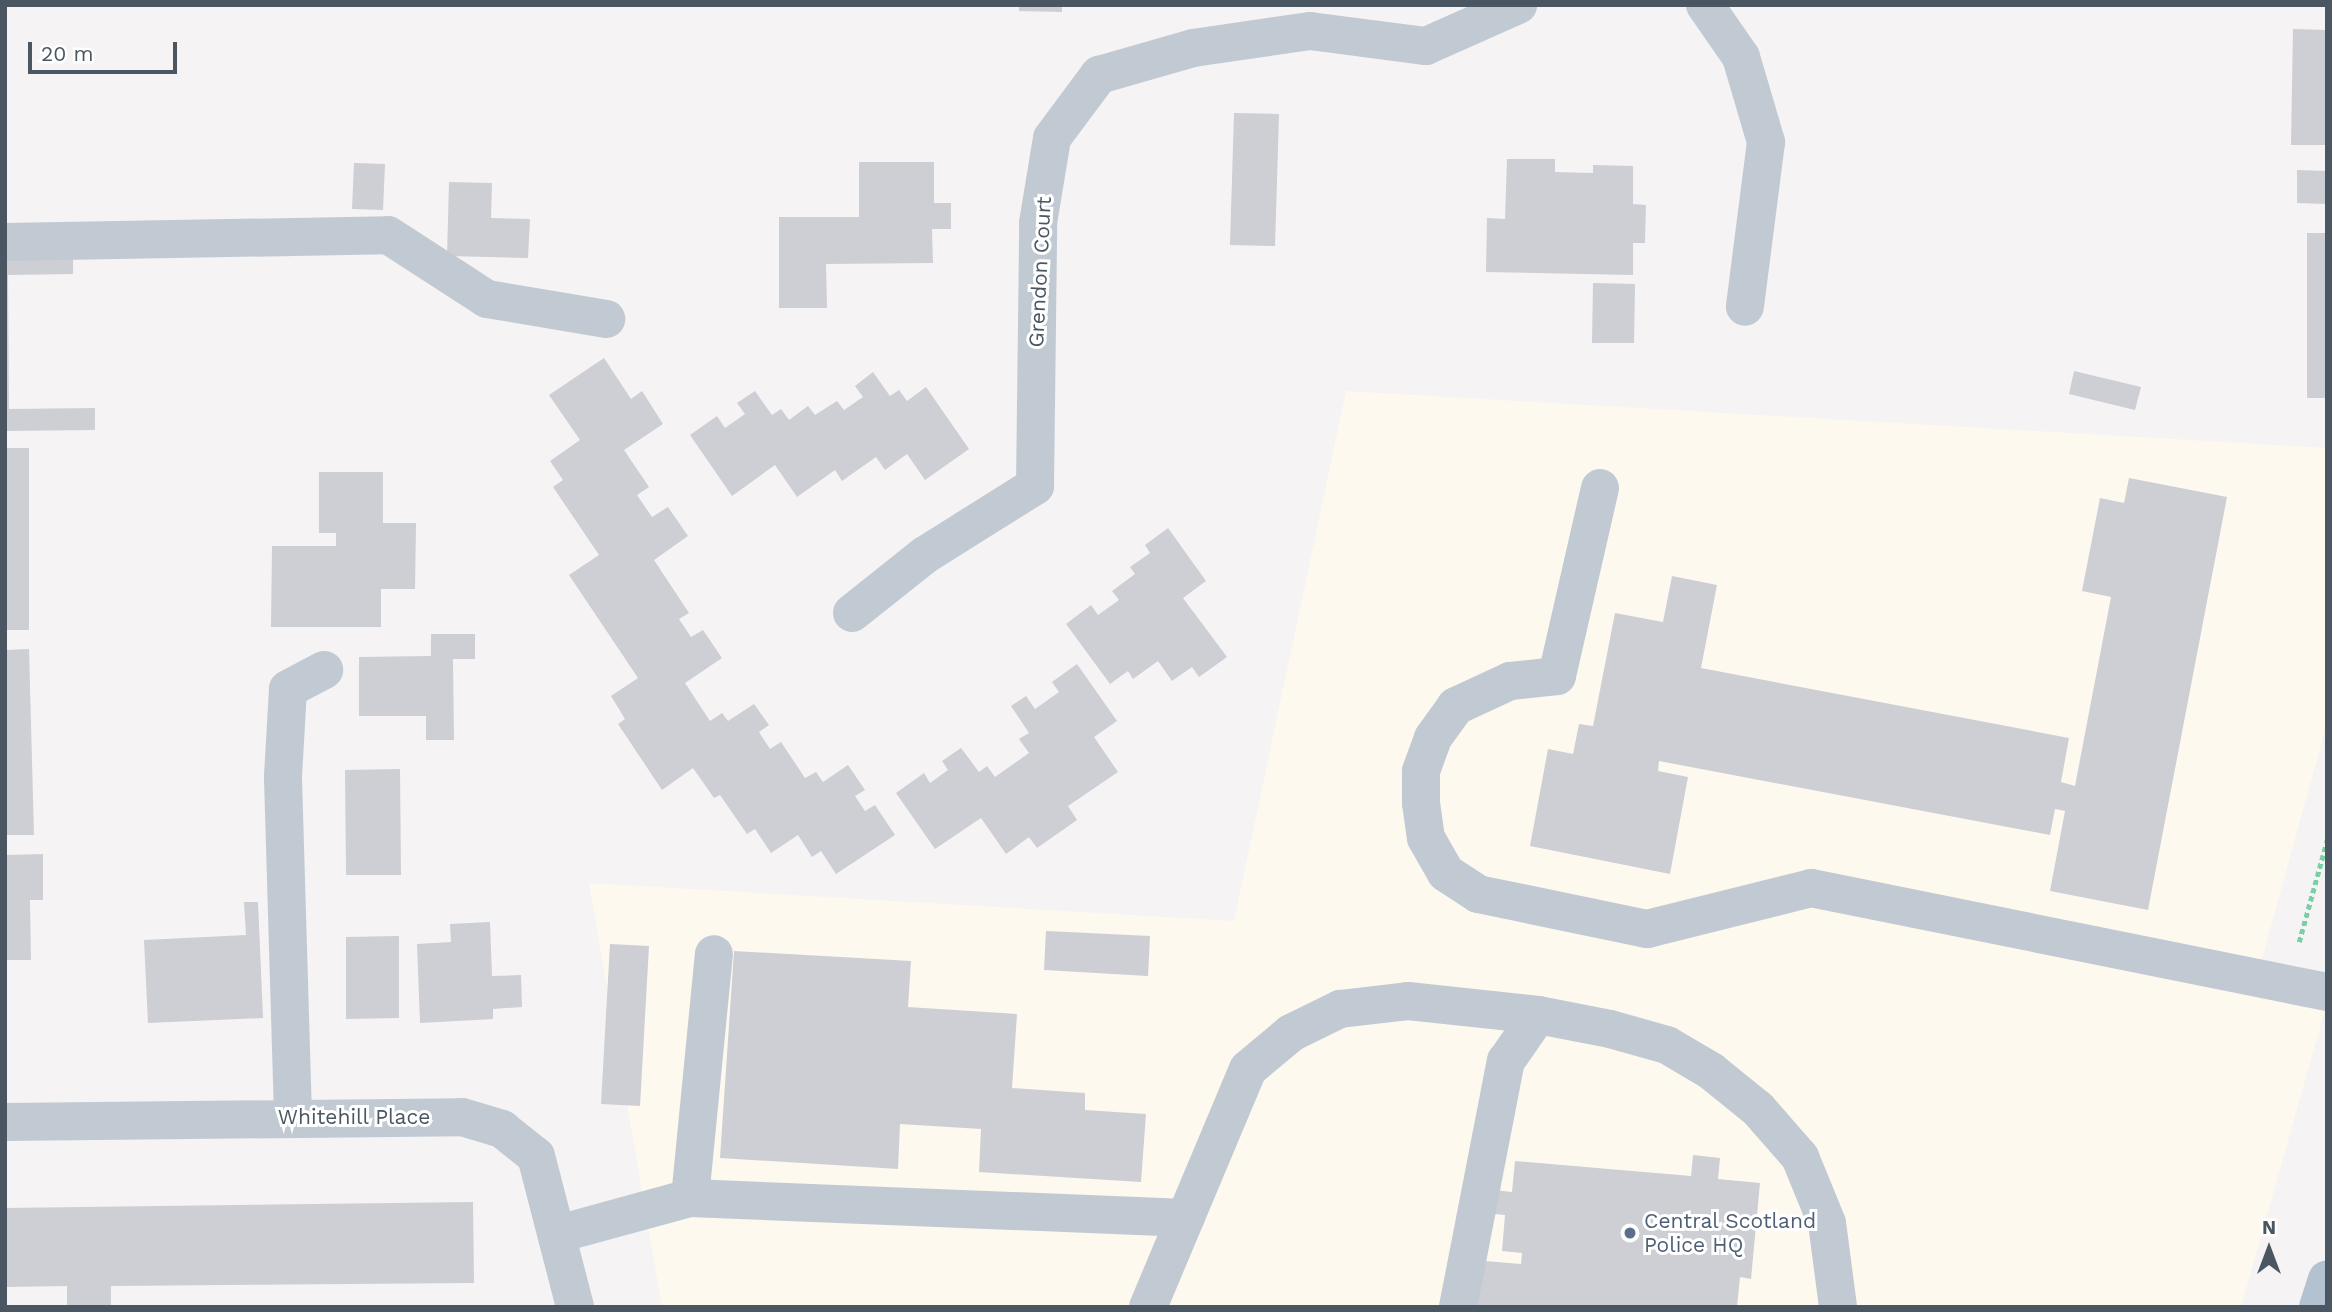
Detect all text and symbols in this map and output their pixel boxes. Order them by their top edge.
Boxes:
scale bar [32,28,180,72]
text: 20 m [41,41,93,66]
street label: Grendon Court [1023,196,1057,348]
street label: Whitehill Place [277,1104,431,1130]
place label: Central Scotland Police HQ [1644,1208,1817,1258]
north arrow [2234,1214,2304,1284]
text: N [2262,1216,2276,1239]
marker: Central Scotland Police HQ [1622,1225,1638,1241]

